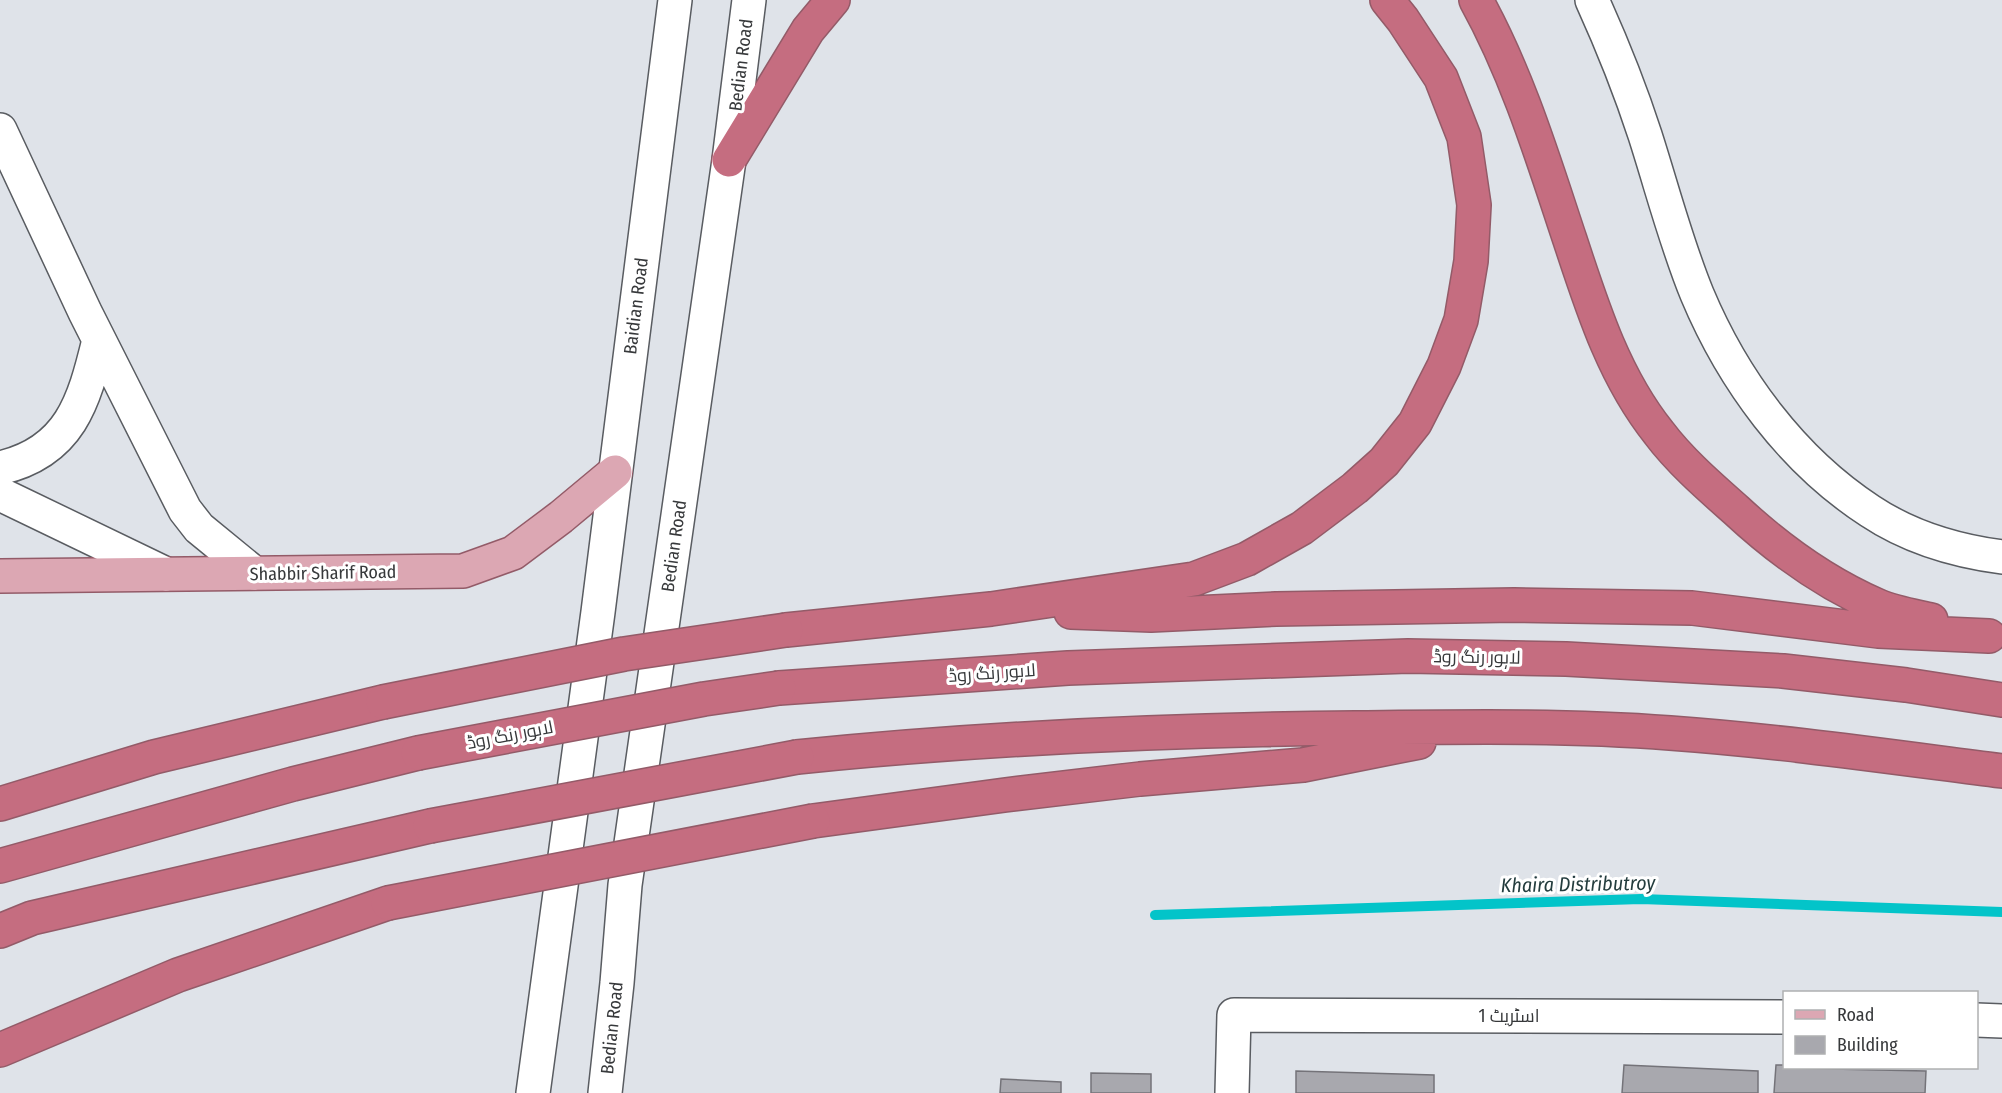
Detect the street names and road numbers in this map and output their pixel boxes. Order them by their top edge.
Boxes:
street label: Bedian Road [724,18,758,112]
street label: Baidian Road [619,256,653,356]
street label: Bedian Road [657,499,691,593]
street label: Shabbir Sharif Road [250,561,396,585]
street label: لاہور رنگ روڈ [1433,645,1521,670]
street label: لاہور رنگ روڈ [948,659,1036,688]
street label: لاہور رنگ روڈ [465,716,555,755]
street label: Bedian Road [596,981,628,1075]
street label: اسٹریٹ 1 [1478,1005,1540,1027]

